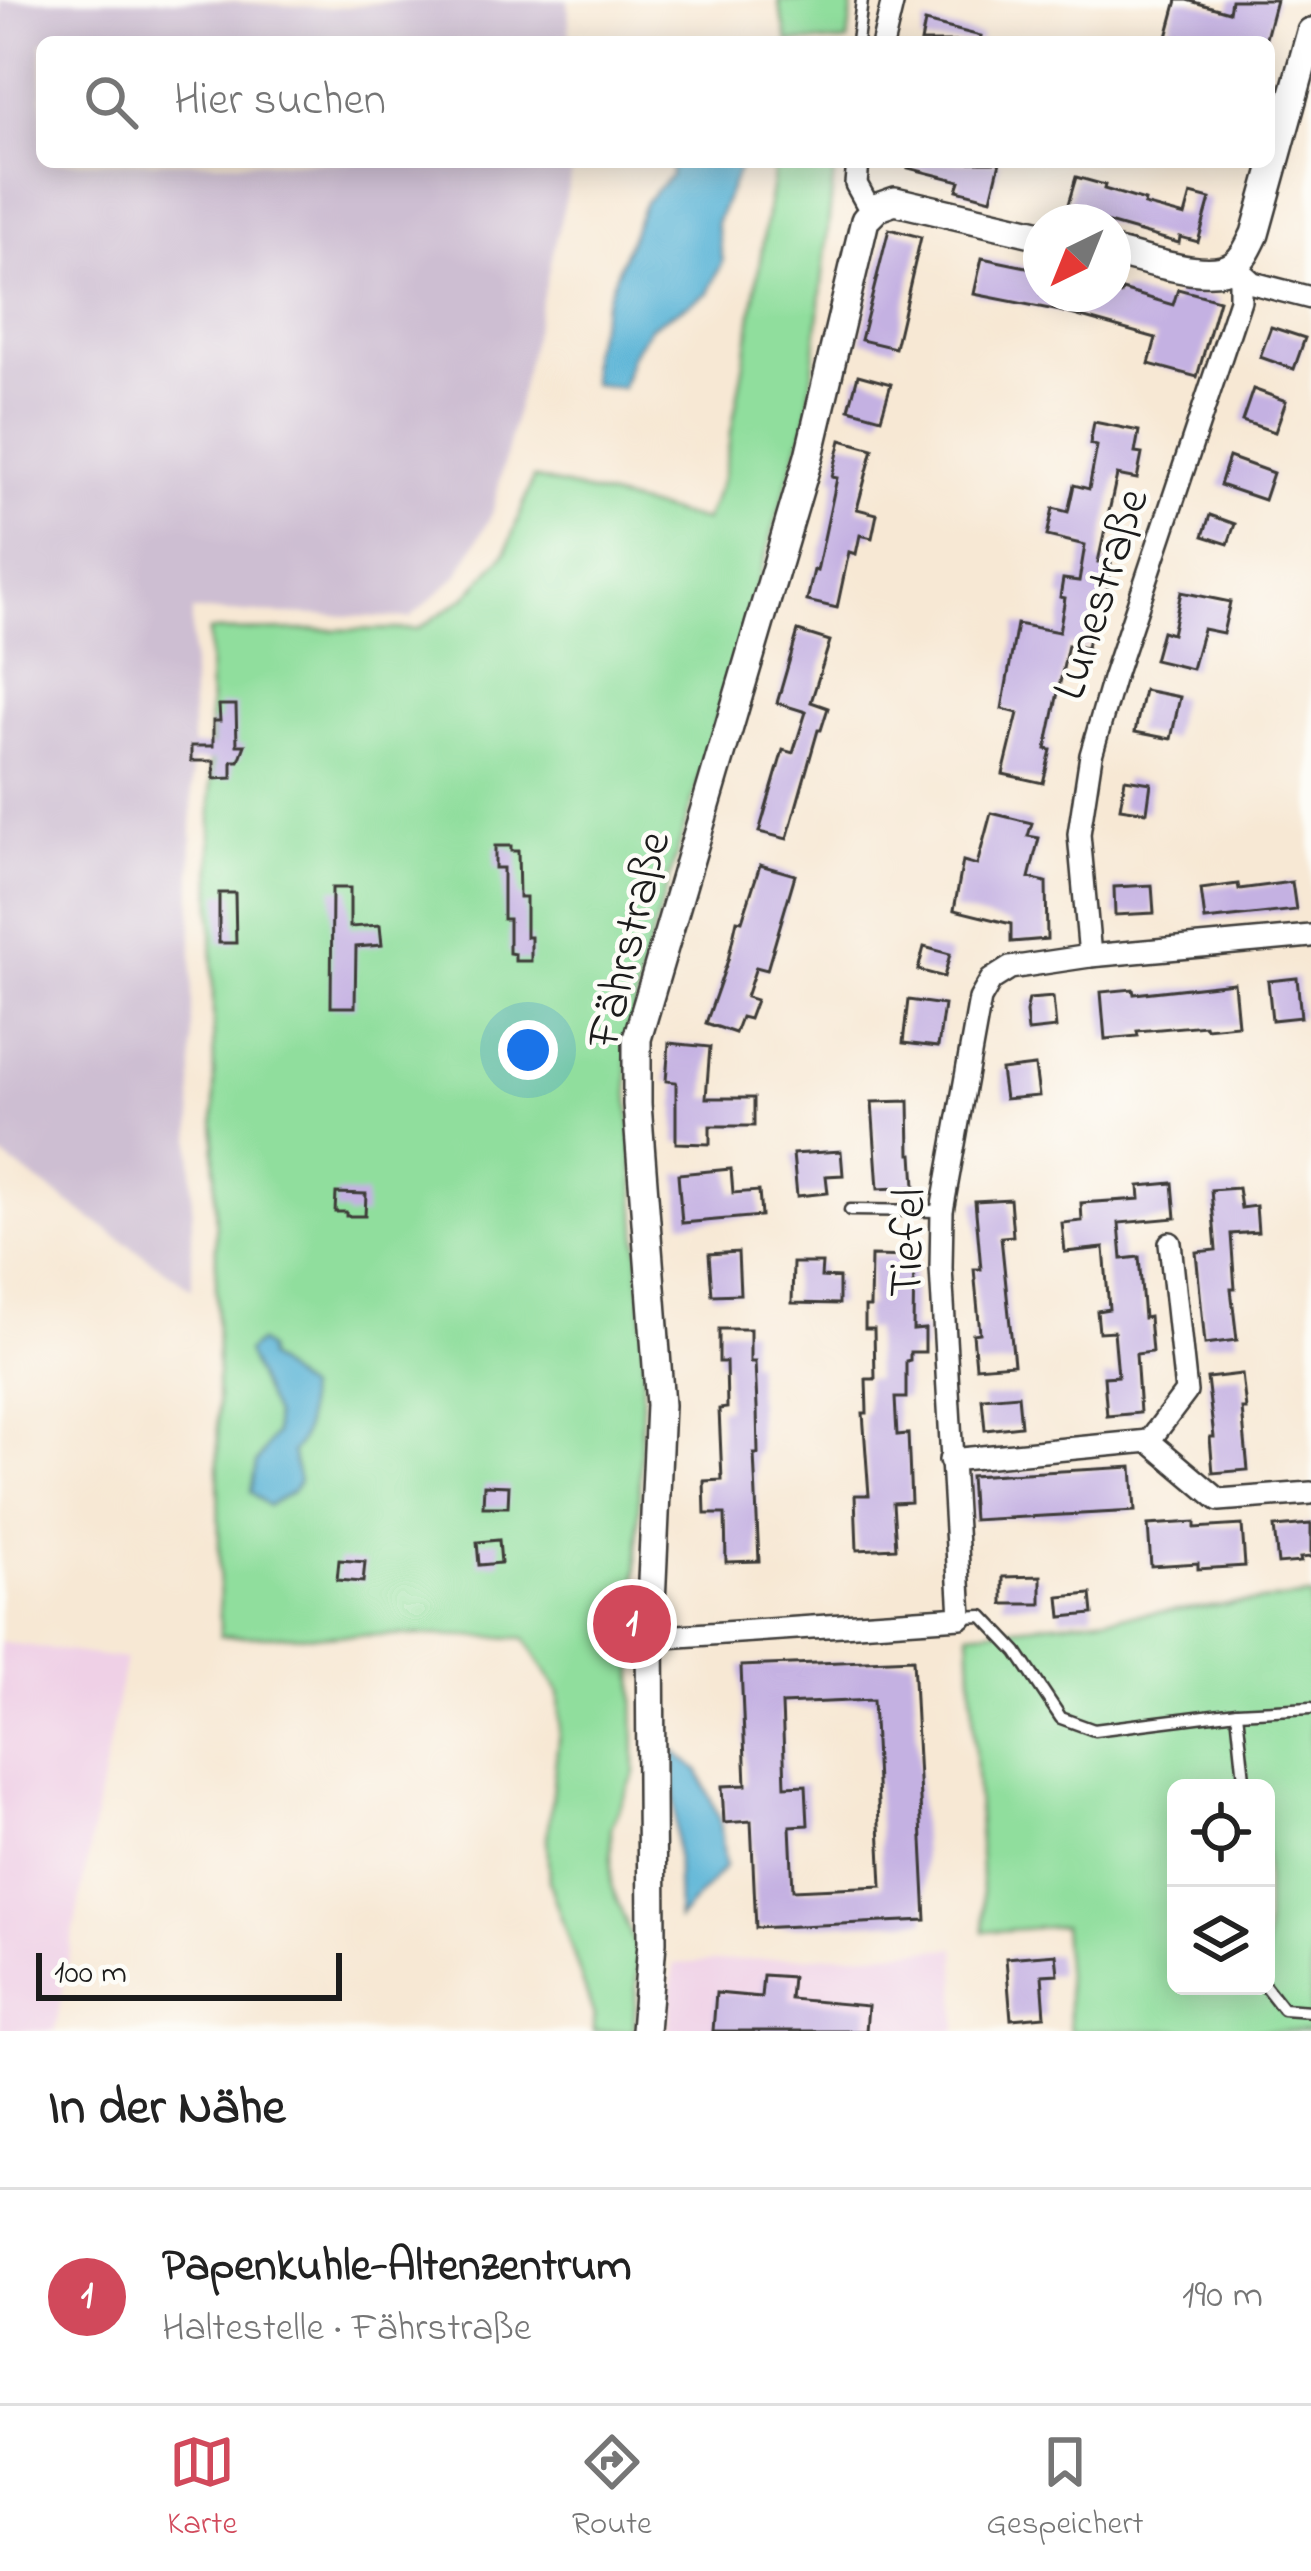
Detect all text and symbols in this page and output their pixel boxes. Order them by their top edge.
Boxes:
search box [36,36,1275,168]
icon: search [78,69,144,135]
text: Hier suchen [174,69,386,135]
north arrow [1023,204,1131,312]
street label: Lunestraße [1036,479,1170,709]
street label: Fährstraße [570,824,692,1057]
your location [498,1020,558,1080]
street label: Tiefel [873,1187,947,1299]
pin: 1 [593,1579,671,1669]
map controls [1167,1779,1275,1995]
button: locate [1167,1779,1275,1887]
button: layers [1167,1887,1275,1995]
scale bar [36,1947,342,2000]
text: 100 m [54,1950,127,1998]
text: In der Nähe [48,2072,285,2147]
text: Papenkuhle-Altenzentrum [162,2235,631,2301]
text: 1 [81,2268,93,2325]
text: 190 m [1182,2268,1263,2325]
text: Haltestelle · Fährstraße [162,2301,531,2358]
tab: Karte [167,2429,237,2549]
tab: Route [572,2429,652,2549]
tab: Gespeichert [986,2429,1144,2549]

